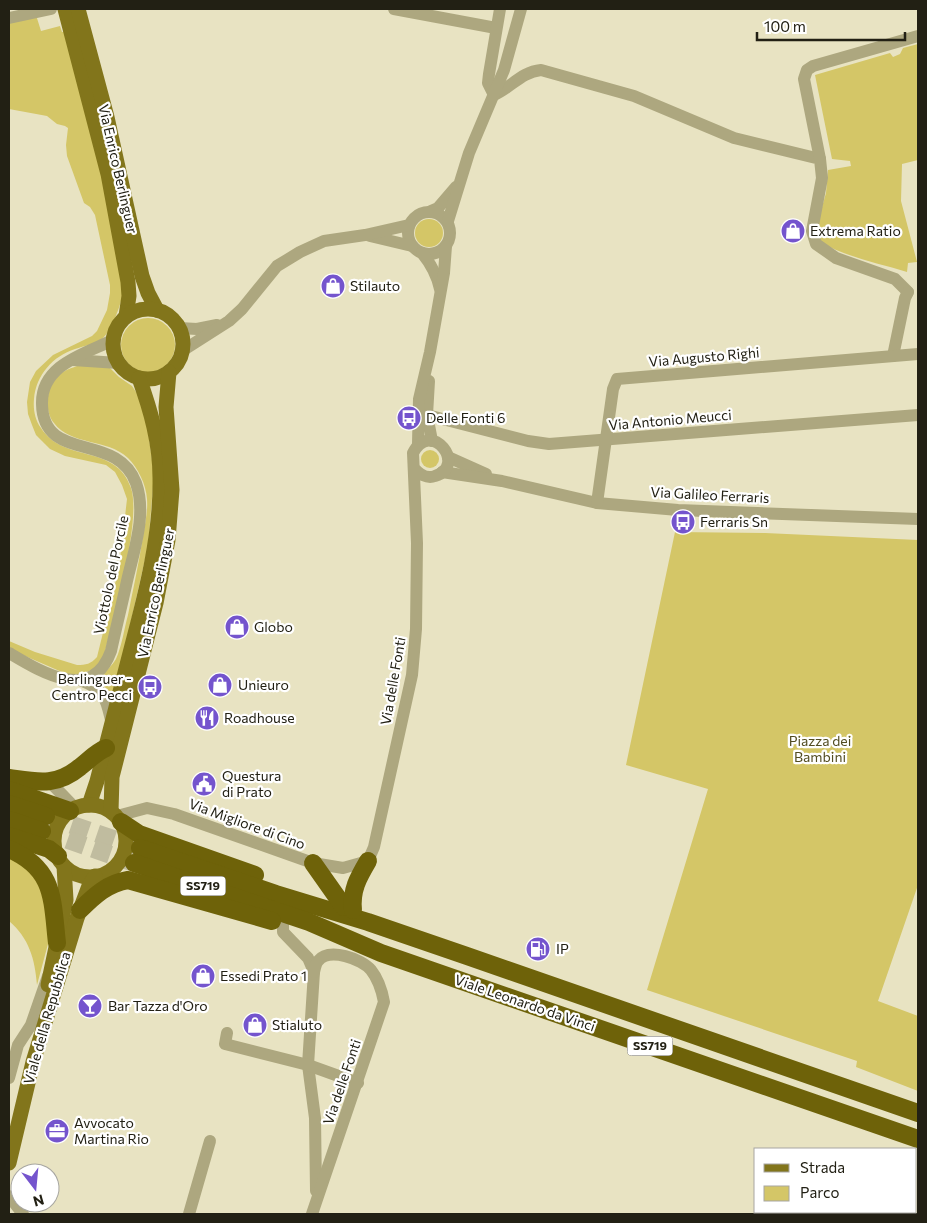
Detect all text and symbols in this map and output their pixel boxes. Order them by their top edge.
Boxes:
scale bar [757,10,904,42]
text: 100 m [764,17,806,35]
street label: Via Enrico Berlinguer [95,103,142,236]
shop icon: Extrema Ratio [780,218,806,244]
place label: Extrema Ratio [810,222,901,239]
shop icon: Stilauto [320,273,346,299]
place label: Stilauto [350,277,400,294]
street label: Via Augusto Righi [648,343,760,370]
bus stop icon: Delle Fonti 6 [396,405,422,431]
street label: Via Antonio Meucci [608,406,732,433]
place label: Delle Fonti 6 [426,409,506,426]
street label: Via Galileo Ferraris [650,483,770,506]
bus stop icon: Ferraris Sn [670,509,696,535]
place label: Ferraris Sn [700,513,768,530]
street label: Viottolo del Porcile [90,514,131,636]
street label: Via Enrico Berlinguer [133,526,178,659]
shop icon: Globo [224,614,250,640]
place label: Globo [254,618,293,635]
street label: Via delle Fonti [376,635,409,726]
place label: Berlinguer - Centro Pecci [51,670,132,703]
shop icon: Unieuro [207,672,233,698]
bus stop icon: Berlinguer - Centro Pecci [137,674,163,700]
place label: Unieuro [238,676,289,693]
restaurant icon: Roadhouse [194,705,220,731]
place label: Roadhouse [224,709,295,726]
park label: Piazza dei Bambini [789,732,851,765]
place label: Questura di Prato [222,767,281,800]
public building icon: Questura di Prato [191,771,217,797]
street label: Via Migliore di Cino [187,795,308,852]
road number: SS719 [180,876,226,896]
fuel station icon: IP [525,936,551,962]
place label: IP [556,940,569,957]
street label: Viale della Repubblica [19,950,74,1086]
shop icon: Essedi Prato 1 [190,963,216,989]
place label: Essedi Prato 1 [220,967,307,984]
street label: Viale Leonardo da Vinci [453,970,598,1035]
bar icon: Bar Tazza d'Oro [77,993,103,1019]
place label: Bar Tazza d'Oro [108,997,208,1014]
shop icon: Stialuto [242,1012,268,1038]
place label: Stialuto [272,1016,322,1033]
road number: SS719 [628,1036,672,1056]
street label: Via delle Fonti [319,1037,364,1127]
place label: Avvocato Martina Rio [74,1114,149,1147]
office icon: Avvocato Martina Rio [44,1118,70,1144]
legend [754,1148,917,1213]
text: Strada [800,1158,845,1176]
north arrow [10,1163,60,1213]
text: Parco [800,1183,839,1201]
text: N [31,1191,46,1211]

